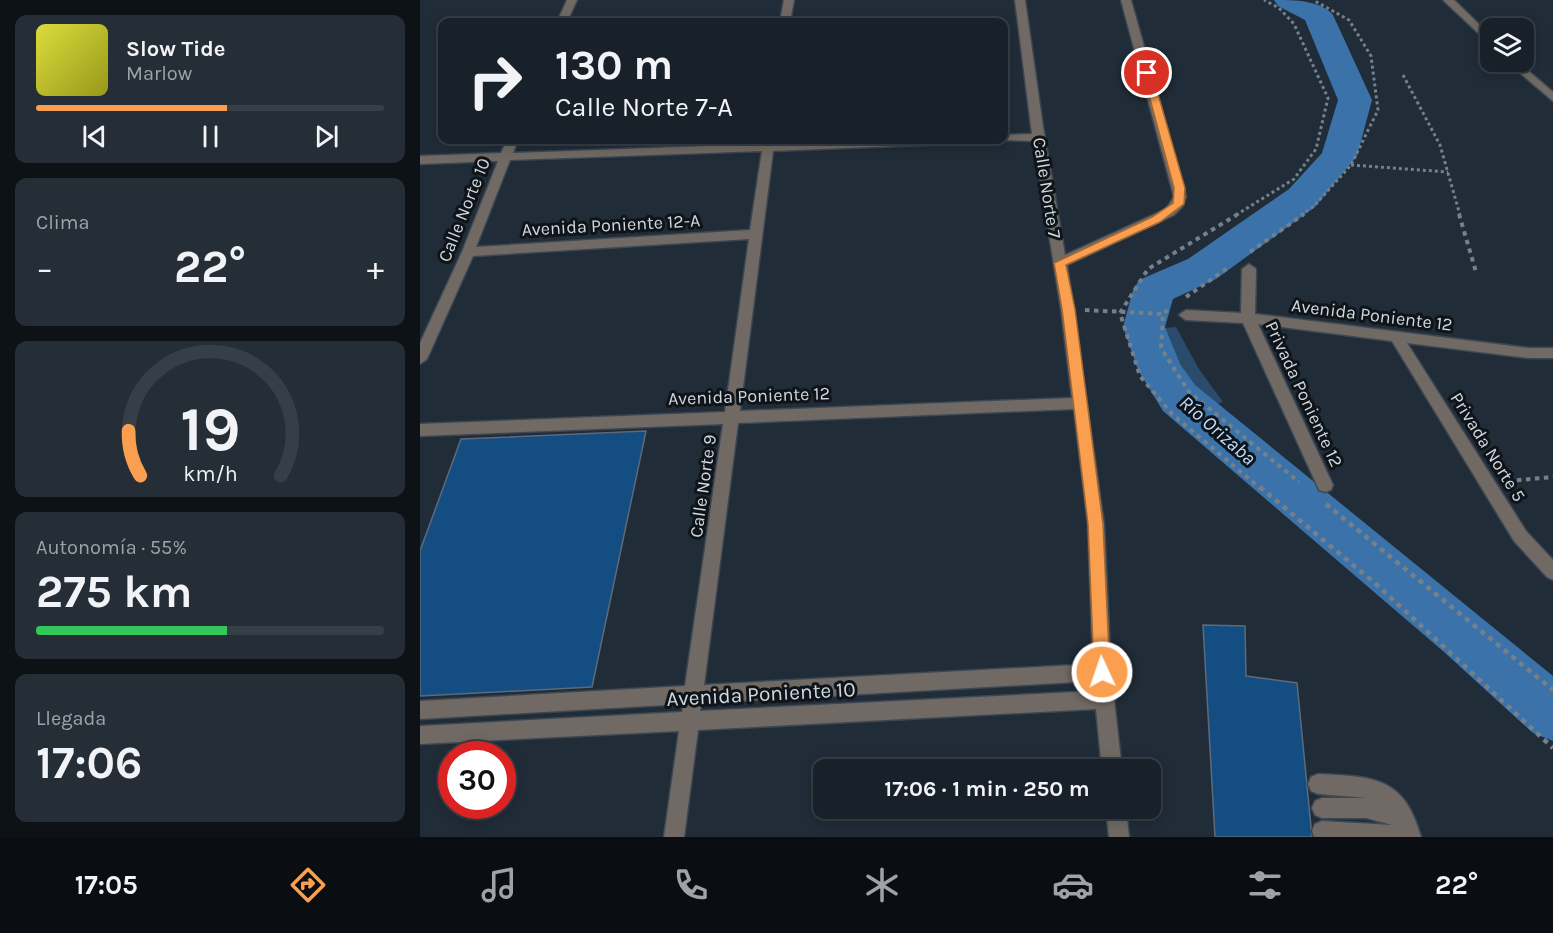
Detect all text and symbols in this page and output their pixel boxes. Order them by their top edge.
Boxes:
map controls [1480,18,1534,72]
button: layers [1480,18,1534,72]
text: Slow Tide [126,36,226,62]
text: 130 m [555,40,673,90]
icon: right [456,42,534,120]
pin [1121,47,1172,98]
icon: arrive [1130,56,1163,89]
text: Marlow [126,62,192,85]
text: Calle Norte 7-A [555,91,733,123]
icon: previous [78,120,111,153]
icon: pause [194,120,227,153]
icon: next [310,120,343,153]
street label: Calle Norte 7 [1028,136,1066,241]
street label: Calle Norte 10 [433,155,495,265]
street label: Avenida Poniente 12-A [521,209,701,241]
text: Clima [36,211,90,234]
text: 22° [174,241,246,293]
text: − [36,249,53,287]
text: + [367,249,384,287]
street label: Avenida Poniente 12 [1290,294,1454,336]
street label: Privada Poniente 12 [1261,318,1347,470]
street label: Avenida Poniente 12 [668,382,830,410]
street label: Privada Norte 5 [1446,388,1530,506]
water label: Río Orizaba [1175,391,1261,470]
text: 19 [180,393,240,466]
street label: Calle Norte 9 [685,433,721,539]
text: km/h [183,461,237,486]
text: Autonomía · 55% [36,536,187,559]
text: 275 km [36,566,193,618]
position arrow [1070,640,1134,704]
street label: Avenida Poniente 10 [666,677,856,711]
text: Llegada [36,707,106,730]
text: 17:06 [36,737,142,789]
speed limit sign: 30 [438,741,516,819]
text: 17:06 · 1 min · 250 m [884,776,1090,802]
icon: directions [287,864,329,906]
icon: music [478,864,520,906]
icon: phone [670,864,712,906]
icon: climate [861,864,903,906]
icon: car [1052,864,1094,906]
icon: filters [1244,864,1286,906]
text: 17:05 [75,869,138,901]
text: 22° [1435,869,1478,901]

